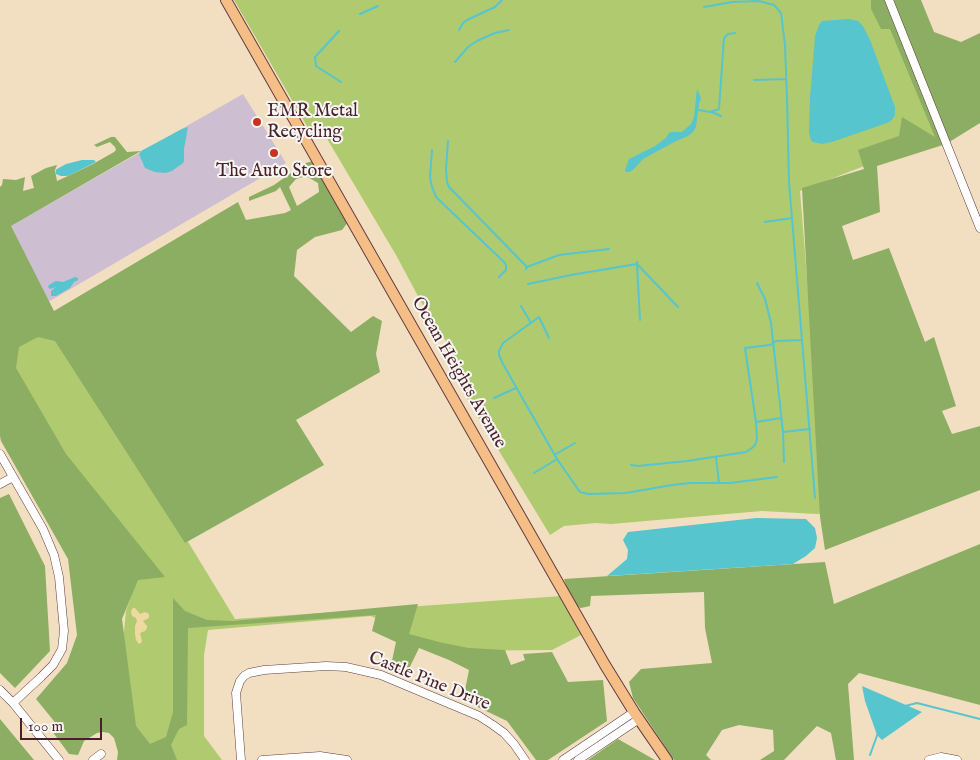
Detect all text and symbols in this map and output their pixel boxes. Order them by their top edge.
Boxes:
place label: EMR Metal Recycling [267,101,358,144]
marker: EMR Metal Recycling [251,116,263,128]
marker: The Auto Store [268,147,280,159]
place label: The Auto Store [216,161,332,183]
street label: Ocean Heights Avenue [406,293,510,453]
street label: Castle Pine Drive [365,648,493,716]
scale bar [22,708,105,740]
text: 100 m [28,717,63,736]

